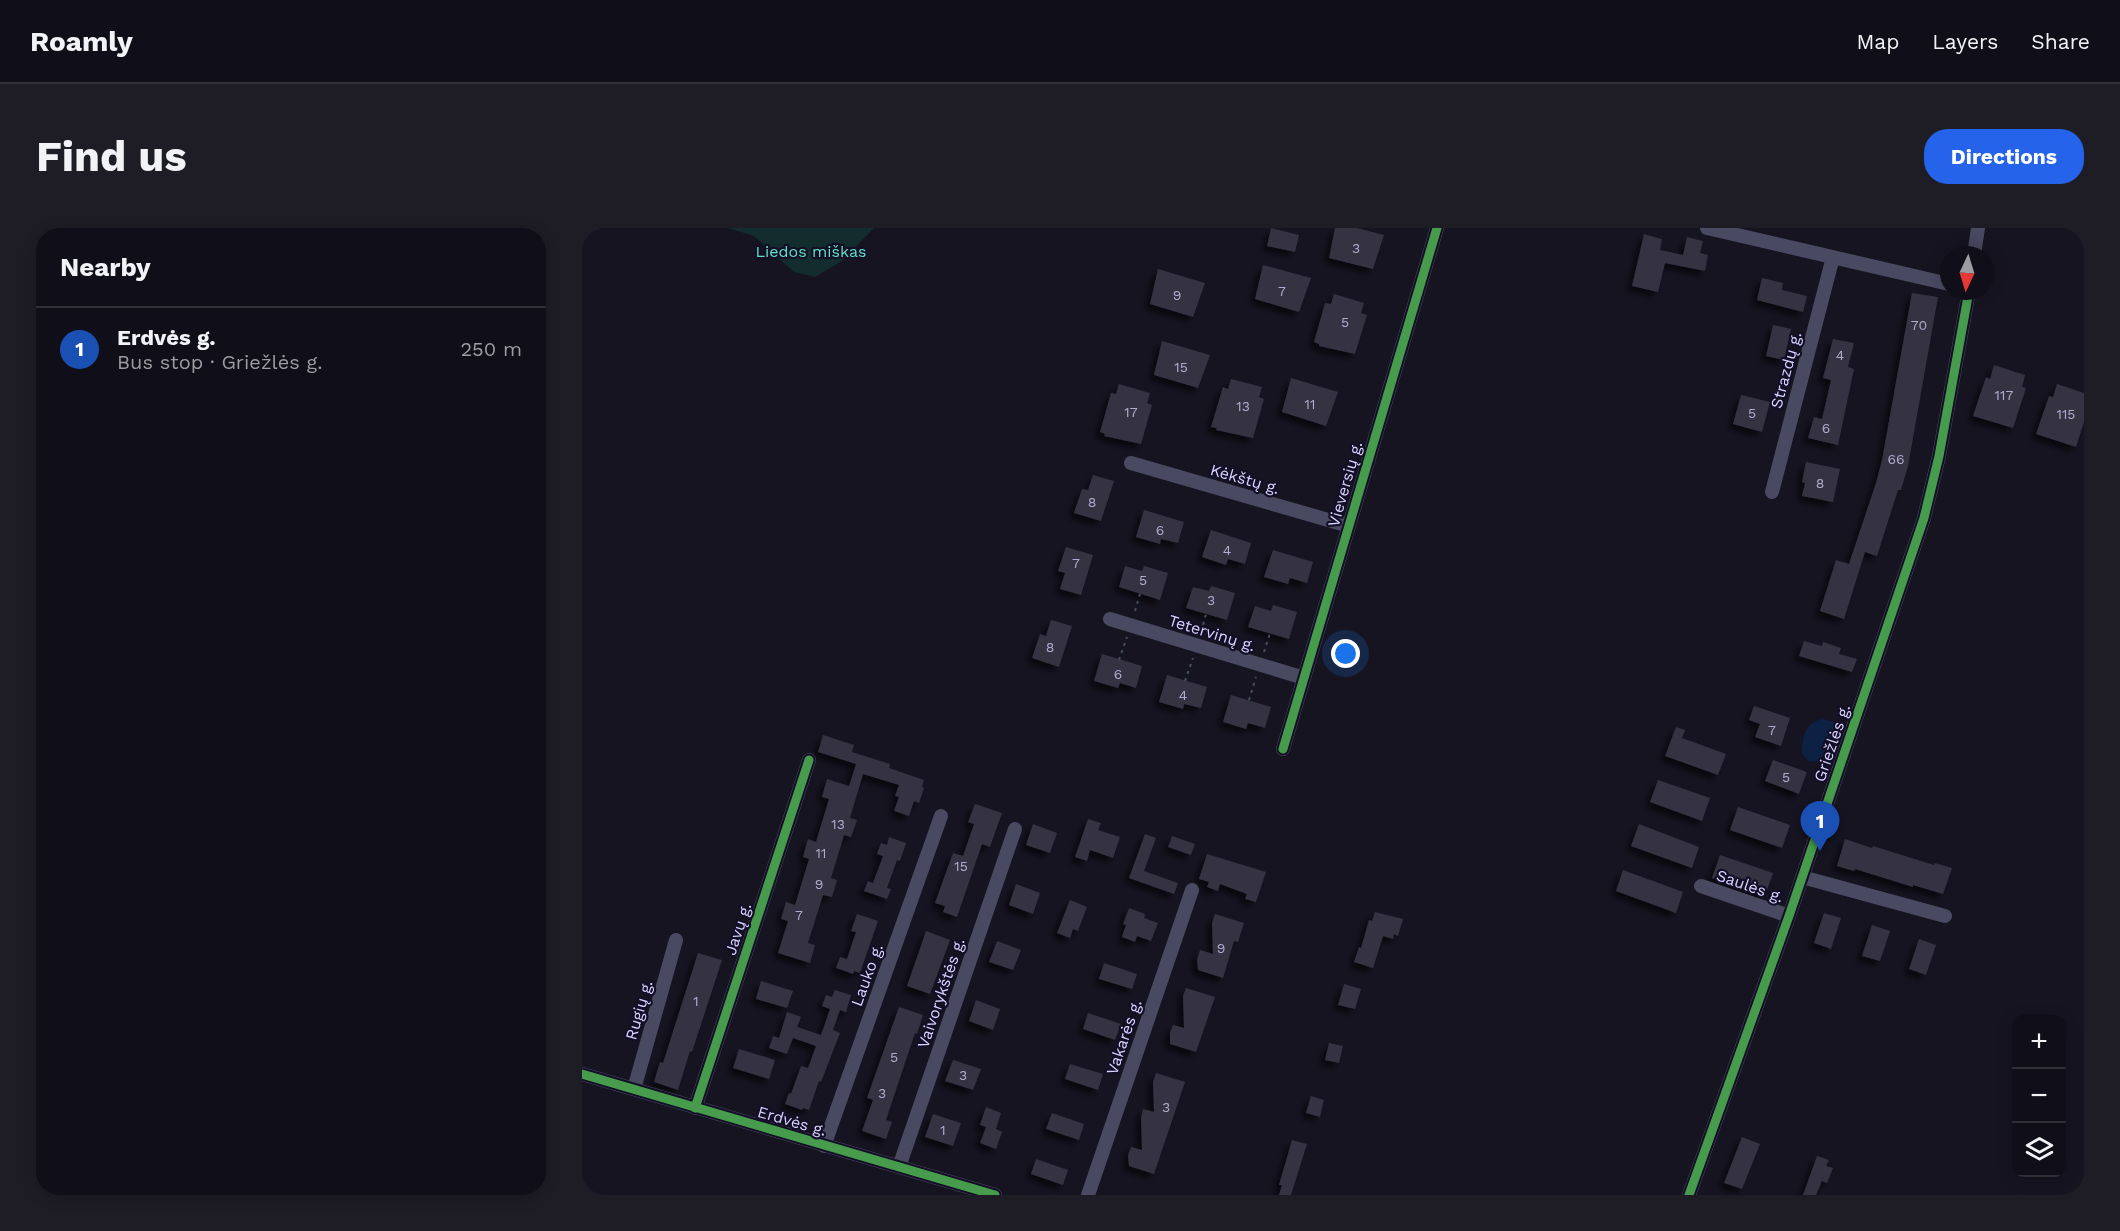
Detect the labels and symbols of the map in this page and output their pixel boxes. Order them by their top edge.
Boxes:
house number: 3 [1352,240,1360,256]
park label: Liedos miškas [756,242,866,261]
north arrow [1940,246,1994,300]
house number: 7 [1278,283,1286,299]
house number: 9 [1173,287,1181,303]
house number: 5 [1341,314,1349,330]
house number: 70 [1911,317,1927,333]
street label: Strazdų g. [1767,329,1805,411]
house number: 4 [1836,347,1844,363]
house number: 15 [1174,359,1188,375]
house number: 117 [1995,387,2014,403]
house number: 11 [1305,396,1315,412]
house number: 13 [1236,398,1250,414]
house number: 17 [1124,404,1138,420]
house number: 5 [1748,405,1756,421]
house number: 115 [2056,406,2076,422]
house number: 6 [1822,420,1830,436]
street label: Vieversių g. [1324,439,1366,529]
house number: 66 [1887,451,1905,467]
street label: Kėkštų g. [1208,460,1282,498]
house number: 8 [1816,475,1824,491]
house number: 8 [1088,494,1096,510]
house number: 6 [1156,522,1164,538]
house number: 4 [1223,542,1231,558]
house number: 7 [1072,555,1080,571]
house number: 5 [1139,572,1147,588]
house number: 3 [1207,592,1215,608]
street label: Tetervinų g. [1166,611,1258,655]
house number: 8 [1046,639,1054,655]
your location [1331,639,1360,668]
house number: 6 [1114,666,1122,682]
house number: 4 [1179,687,1187,703]
street label: Griežlės g. [1810,702,1854,784]
house number: 7 [1768,722,1776,738]
house number: 5 [1782,769,1790,785]
pin: 1 [1800,802,1840,851]
house number: 13 [831,816,845,832]
house number: 11 [816,845,826,861]
house number: 15 [954,858,968,874]
street label: Saulės g. [1714,866,1786,906]
house number: 9 [815,876,823,892]
street label: Javų g. [721,900,755,958]
house number: 7 [795,907,803,923]
street label: Vaivorykštės g. [913,935,969,1051]
house number: 9 [1217,940,1225,956]
street label: Lauko g. [847,941,887,1009]
street label: Rugių g. [621,978,657,1042]
house number: 1 [693,993,699,1009]
street label: Vakarės g. [1102,997,1146,1077]
house number: 5 [890,1049,898,1065]
house number: 3 [959,1067,967,1083]
house number: 3 [878,1085,886,1101]
house number: 3 [1162,1099,1170,1115]
street label: Erdvės g. [755,1102,829,1140]
house number: 1 [940,1122,946,1138]

